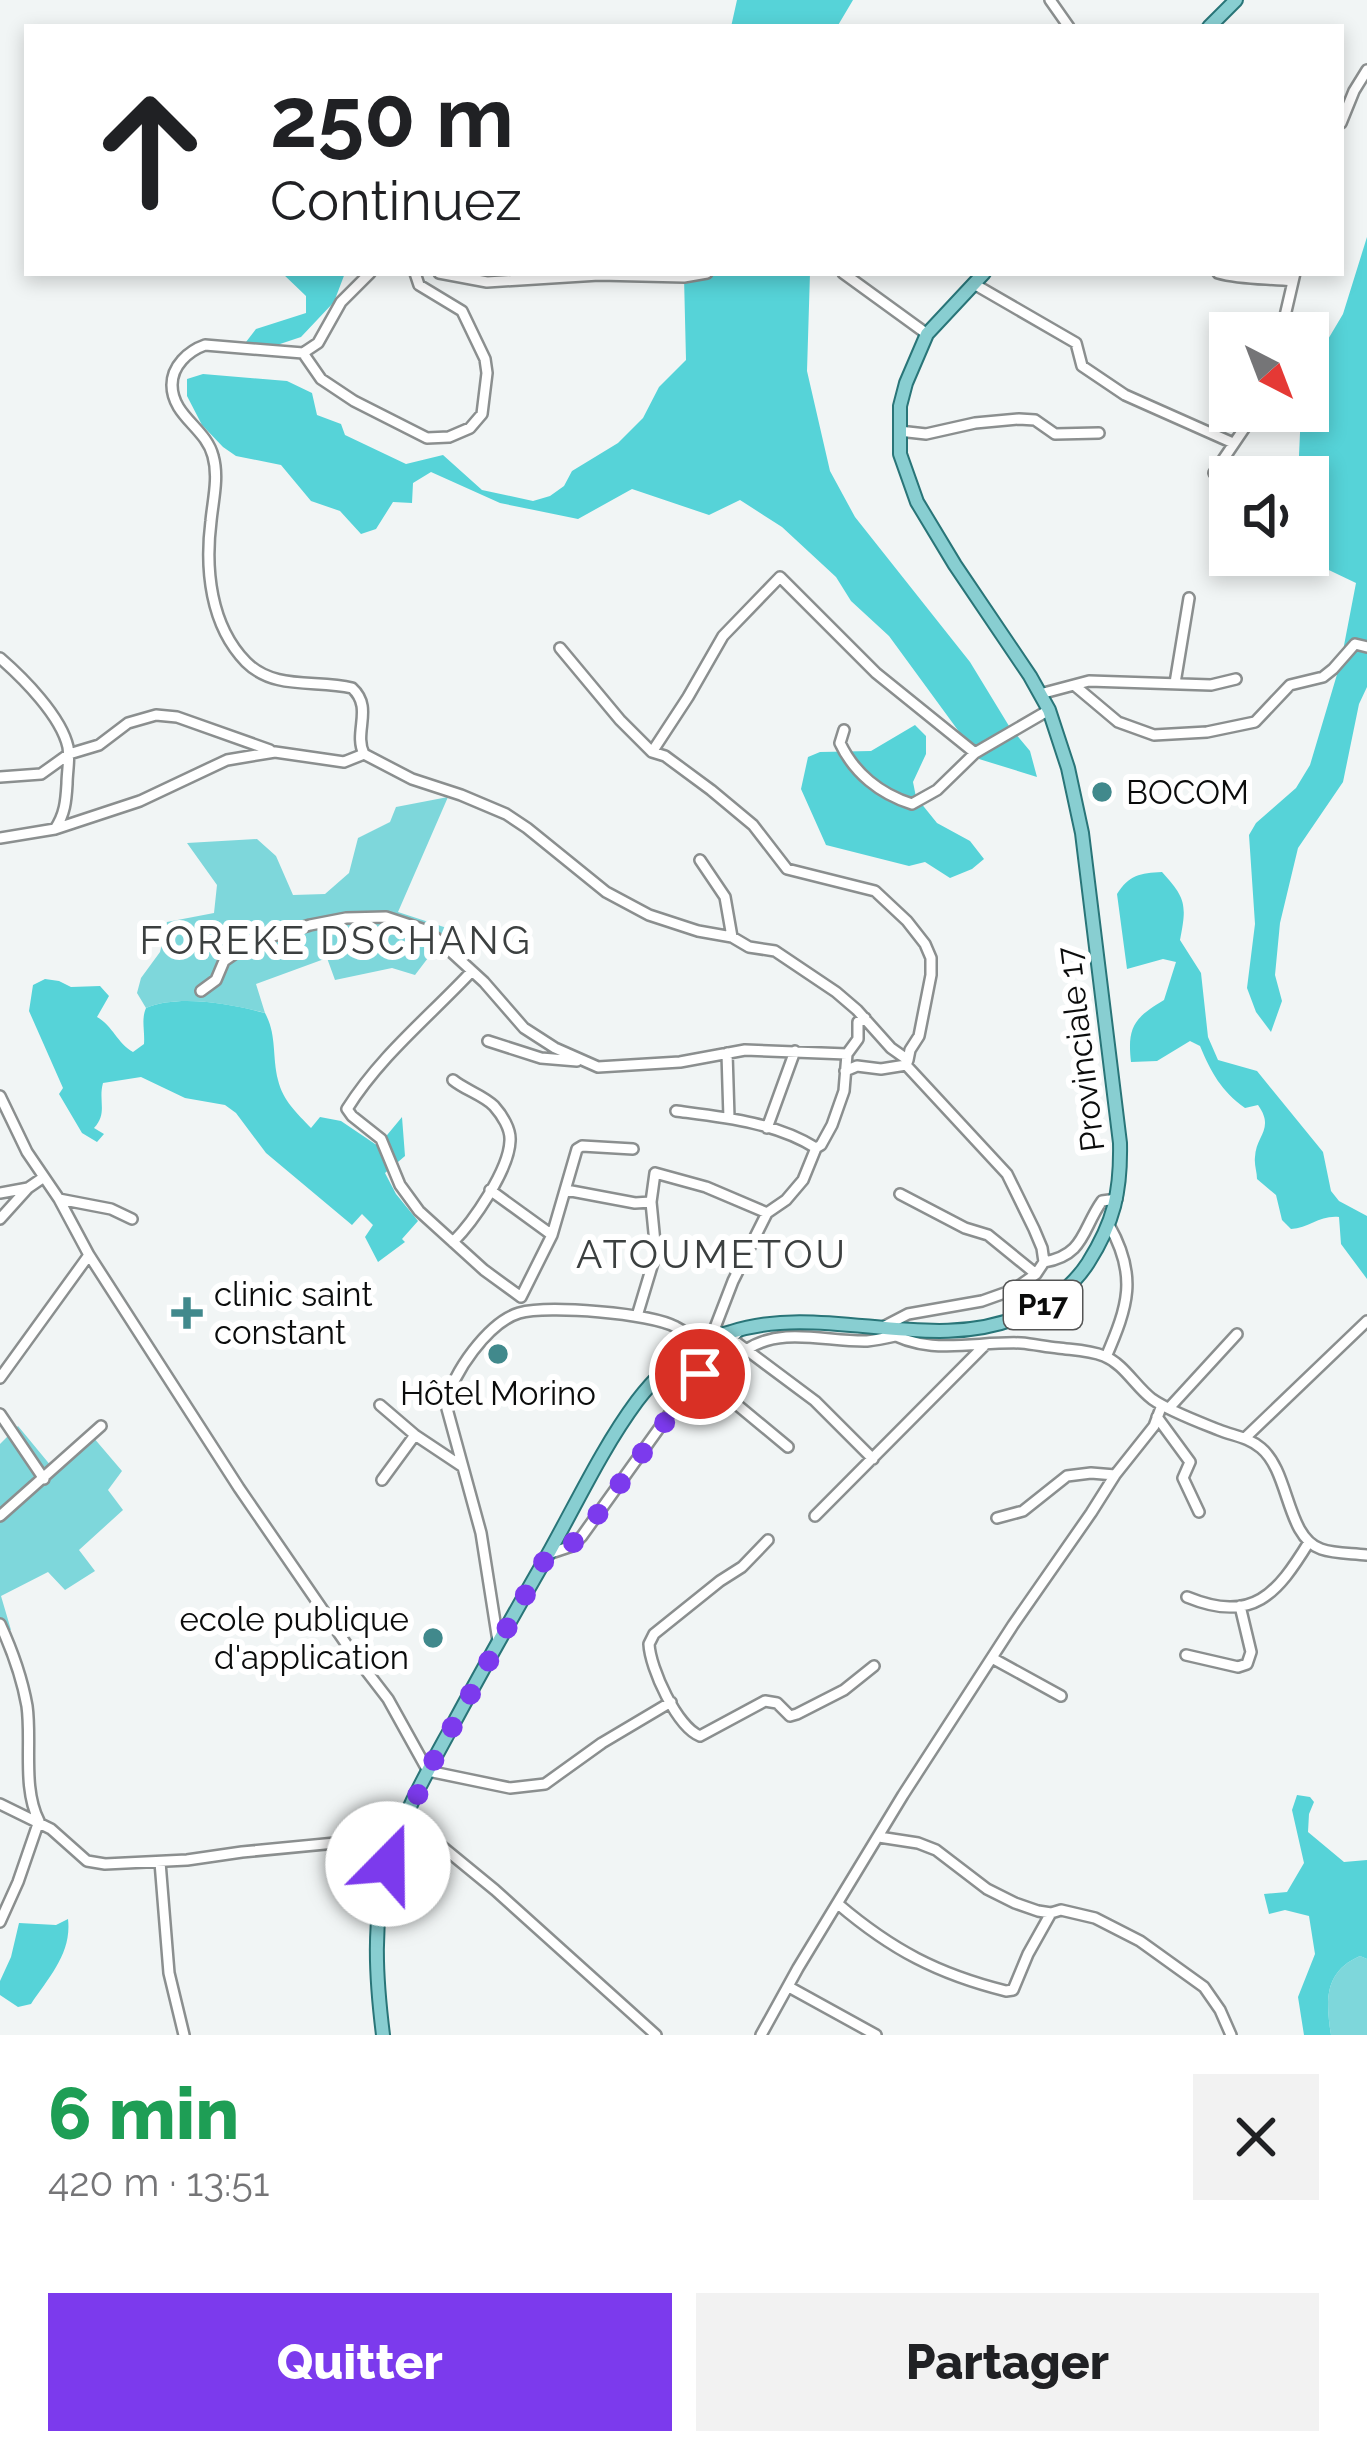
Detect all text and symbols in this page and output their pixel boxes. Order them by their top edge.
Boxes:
text: 250 m [270,68,514,167]
icon: ahead [72,72,228,228]
text: Continuez [270,169,522,233]
north arrow [1209,312,1329,432]
map controls [1209,312,1329,576]
button: sound [1209,456,1329,576]
place label: BOCOM [1126,773,1249,812]
marker: BOCOM [1089,779,1115,805]
district label: FOREKE DSCHANG [139,917,533,963]
street label: Provinciale 17 [1049,944,1112,1154]
district label: ATOUMETOU [576,1231,848,1277]
place label: clinic saint constant [214,1275,373,1352]
road number: P17 [1004,1281,1082,1329]
marker: clinic saint constant [171,1297,203,1329]
pin [649,1323,751,1425]
marker: Hôtel Morino [485,1341,511,1367]
icon: arrive [667,1341,733,1407]
place label: Hôtel Morino [400,1374,596,1413]
place label: ecole publique d'application [179,1600,409,1677]
marker: ecole publique d'application [420,1625,446,1651]
position arrow [325,1801,451,1927]
text: 6 min [48,2071,239,2156]
button: close [1193,2074,1319,2200]
text: 420 m · 13:51 [48,2159,269,2205]
button: Quitter [48,2293,672,2431]
button: Partager [696,2293,1319,2431]

